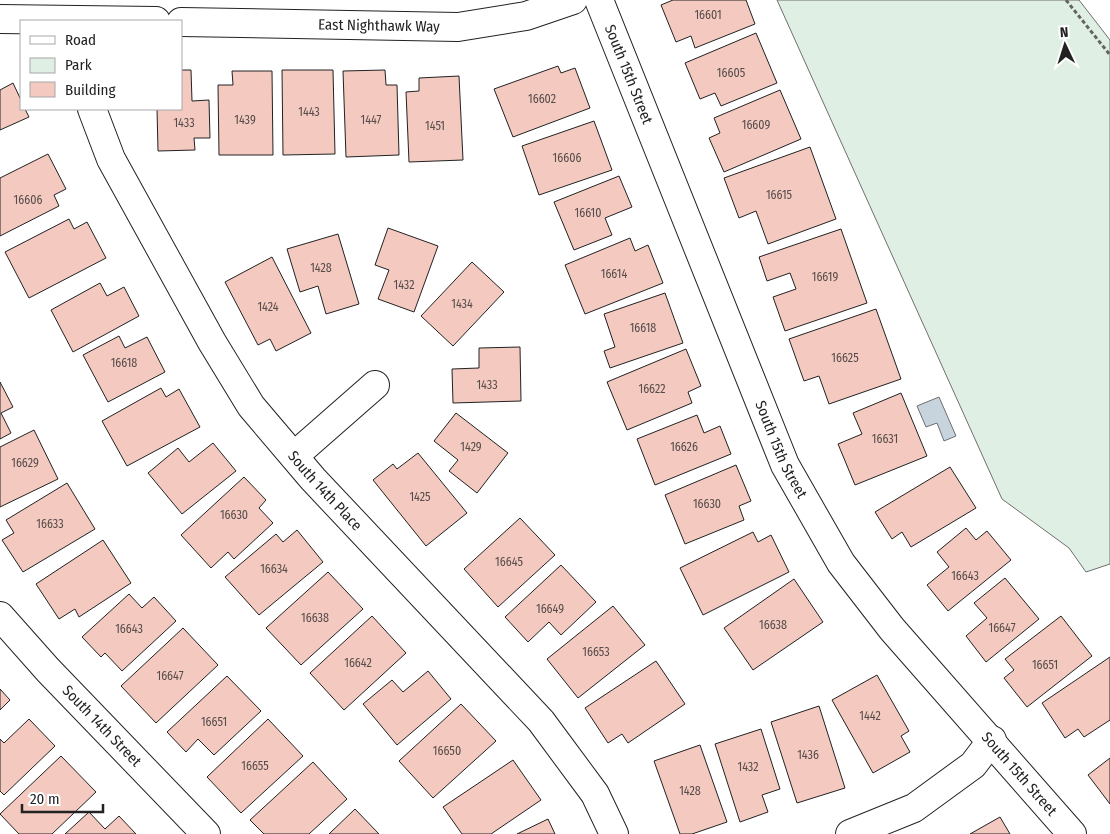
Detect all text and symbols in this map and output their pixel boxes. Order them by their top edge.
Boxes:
house number: 16601 [694,8,722,22]
street label: East Nighthawk Way [318,15,440,36]
legend [20,20,182,110]
north arrow [1040,20,1090,70]
street label: South 15th Street [601,22,657,127]
text: N [1059,24,1069,41]
text: Road [65,31,96,49]
text: Park [65,56,92,74]
house number: 16605 [717,66,746,80]
text: Building [65,81,116,99]
house number: 16602 [528,92,556,106]
house number: 1443 [298,105,320,119]
house number: 1439 [234,113,256,127]
house number: 1447 [361,113,382,127]
house number: 1433 [173,116,195,130]
house number: 16609 [742,118,770,132]
house number: 1451 [425,119,445,133]
house number: 16606 [553,151,581,165]
house number: 16615 [766,188,793,202]
house number: 16606 [14,193,42,207]
house number: 16610 [575,206,601,220]
house number: 1428 [310,261,332,275]
house number: 16614 [601,267,627,281]
house number: 16619 [812,270,838,284]
house number: 1432 [394,278,414,292]
house number: 1434 [451,297,473,311]
house number: 1424 [257,300,279,314]
house number: 16618 [630,321,656,335]
house number: 16625 [831,351,859,365]
house number: 16618 [111,356,137,370]
house number: 1433 [476,378,498,392]
house number: 16622 [638,382,666,396]
street label: South 15th Street [751,398,811,502]
house number: 16631 [872,432,898,446]
house number: 1429 [460,440,482,454]
house number: 16626 [670,440,698,454]
street label: South 14th Place [284,447,366,534]
house number: 16629 [11,456,39,470]
house number: 1425 [409,490,431,504]
house number: 16630 [693,497,721,511]
house number: 16630 [220,508,248,522]
house number: 16633 [36,517,64,531]
house number: 16645 [495,555,523,569]
house number: 16634 [260,562,288,576]
house number: 16643 [951,569,979,583]
house number: 16649 [536,602,564,616]
house number: 16638 [301,611,329,625]
house number: 16638 [759,618,787,632]
house number: 16647 [988,621,1016,635]
house number: 16643 [115,622,143,636]
house number: 16653 [582,645,610,659]
house number: 16642 [344,656,372,670]
house number: 16651 [1032,658,1058,672]
house number: 16647 [156,669,184,683]
street label: South 14th Street [59,682,145,770]
house number: 1442 [859,709,881,723]
house number: 16651 [201,715,227,729]
street label: South 15th Street [978,728,1061,820]
house number: 16650 [433,744,461,758]
house number: 1436 [797,748,819,762]
house number: 16655 [241,759,269,773]
house number: 1432 [738,760,758,774]
scale bar [22,782,104,814]
house number: 1428 [679,784,701,798]
text: 20 m [30,790,60,808]

